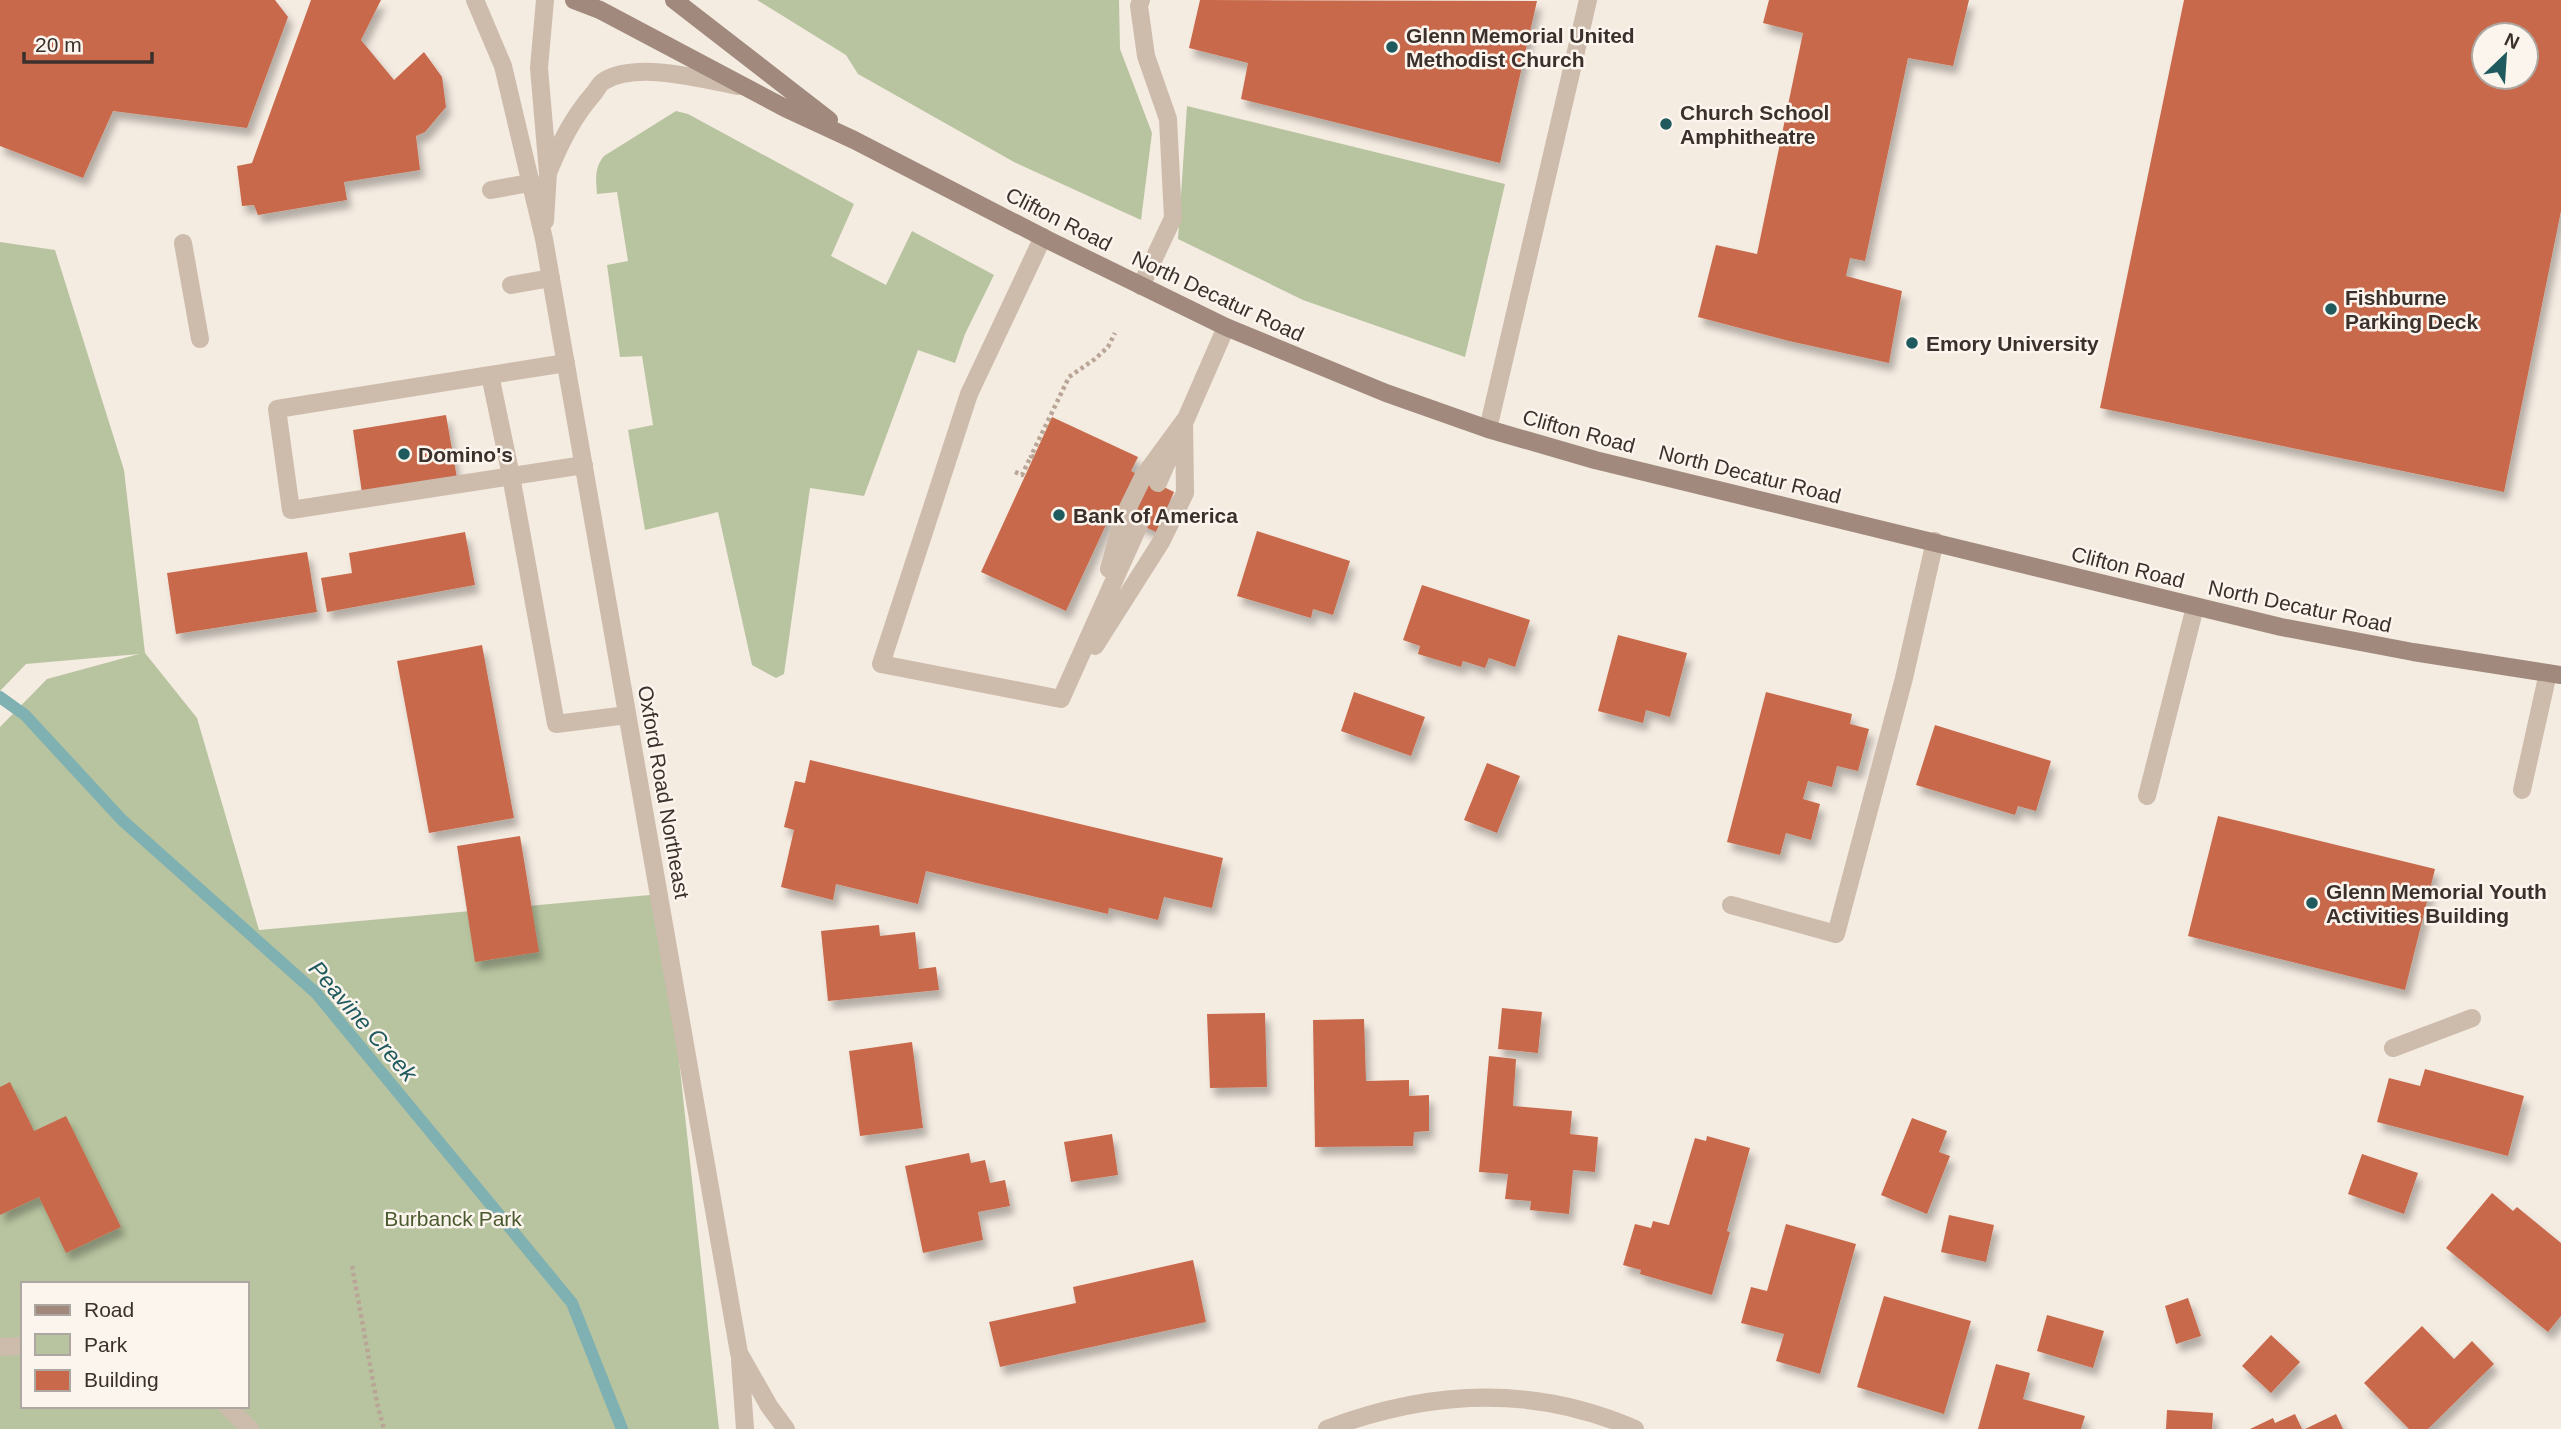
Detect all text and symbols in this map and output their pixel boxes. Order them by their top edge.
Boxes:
scale bar [24,21,152,65]
north arrow [2470,21,2540,91]
place label: Glenn Memorial United Methodist Church [1406,24,1635,71]
text: N [2501,29,2523,53]
text: 20 m [35,33,82,56]
marker: Glenn Memorial United Methodist Church [1384,39,1400,55]
place label: Church School Amphitheatre [1680,101,1829,148]
marker: Church School Amphitheatre [1658,116,1674,132]
street label: Clifton Road [1002,183,1116,255]
street label: North Decatur Road [1129,246,1307,346]
place label: Fishburne Parking Deck [2345,286,2478,333]
marker: Fishburne Parking Deck [2323,301,2339,317]
place label: Emory University [1926,332,2099,355]
marker: Emory University [1904,335,1920,351]
street label: Clifton Road [1520,405,1638,457]
street label: North Decatur Road [1657,440,1843,508]
place label: Domino's [418,443,513,466]
marker: Domino's [396,446,412,462]
place label: Bank of America [1073,504,1238,527]
marker: Bank of America [1051,507,1067,523]
street label: Clifton Road [2069,542,2187,592]
street label: North Decatur Road [2206,575,2394,637]
street label: Oxford Road Northeast [634,684,694,900]
place label: Glenn Memorial Youth Activities Building [2326,880,2547,927]
marker: Glenn Memorial Youth Activities Building [2304,895,2320,911]
water label: Peavine Creek [304,956,423,1088]
park label: Burbanck Park [384,1207,522,1230]
legend [21,1282,248,1408]
text: Road [84,1298,134,1321]
text: Park [84,1333,128,1356]
text: Building [84,1368,159,1391]

